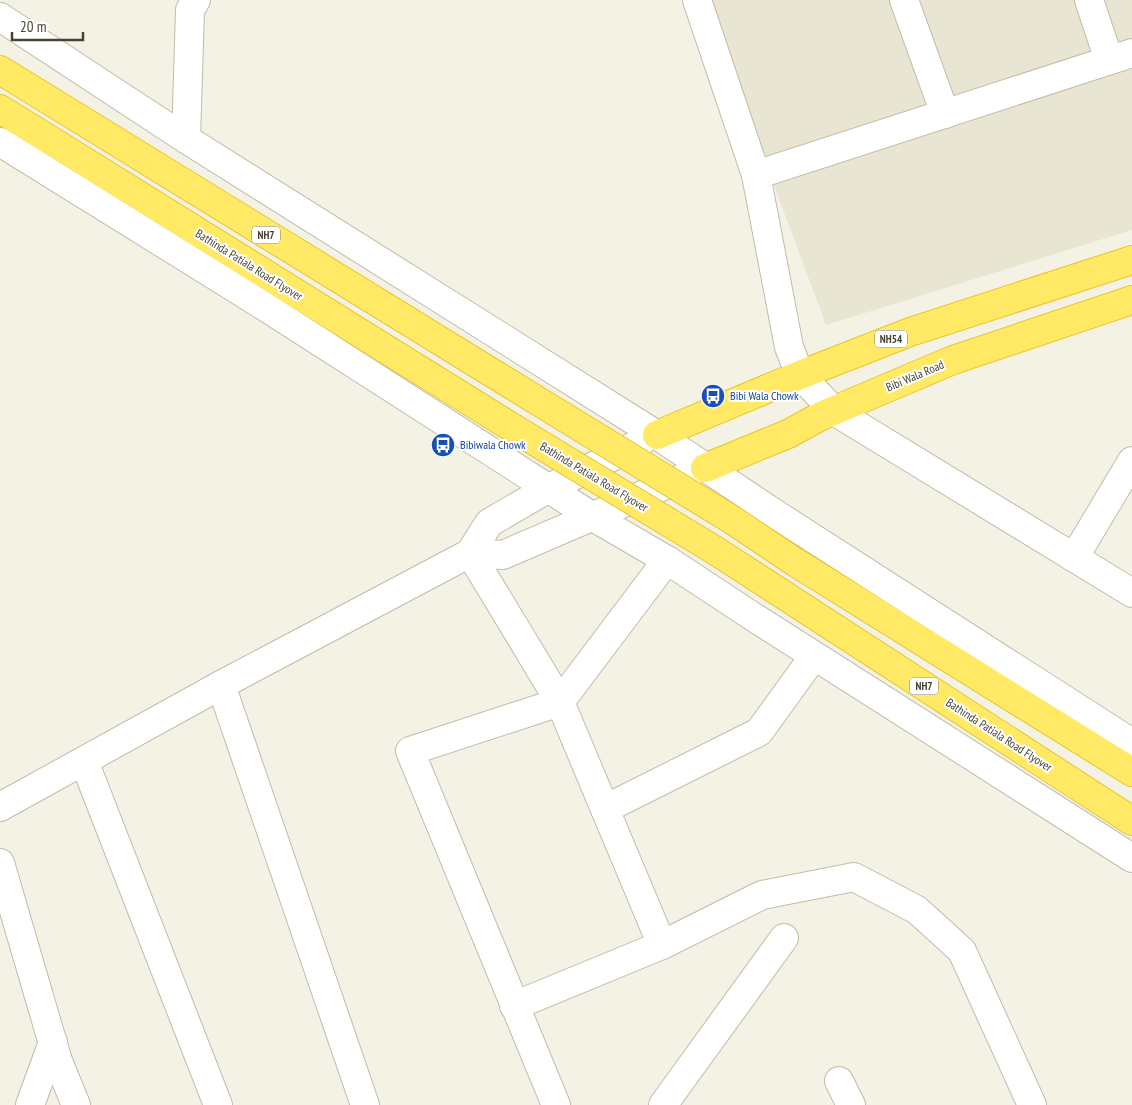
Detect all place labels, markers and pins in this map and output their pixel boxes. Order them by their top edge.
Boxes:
bus stop icon: Bibi Wala Chowk [700,383,726,409]
place label: Bibi Wala Chowk [730,388,799,403]
bus stop icon: Bibiwala Chowk [430,432,456,458]
place label: Bibiwala Chowk [460,437,526,452]

